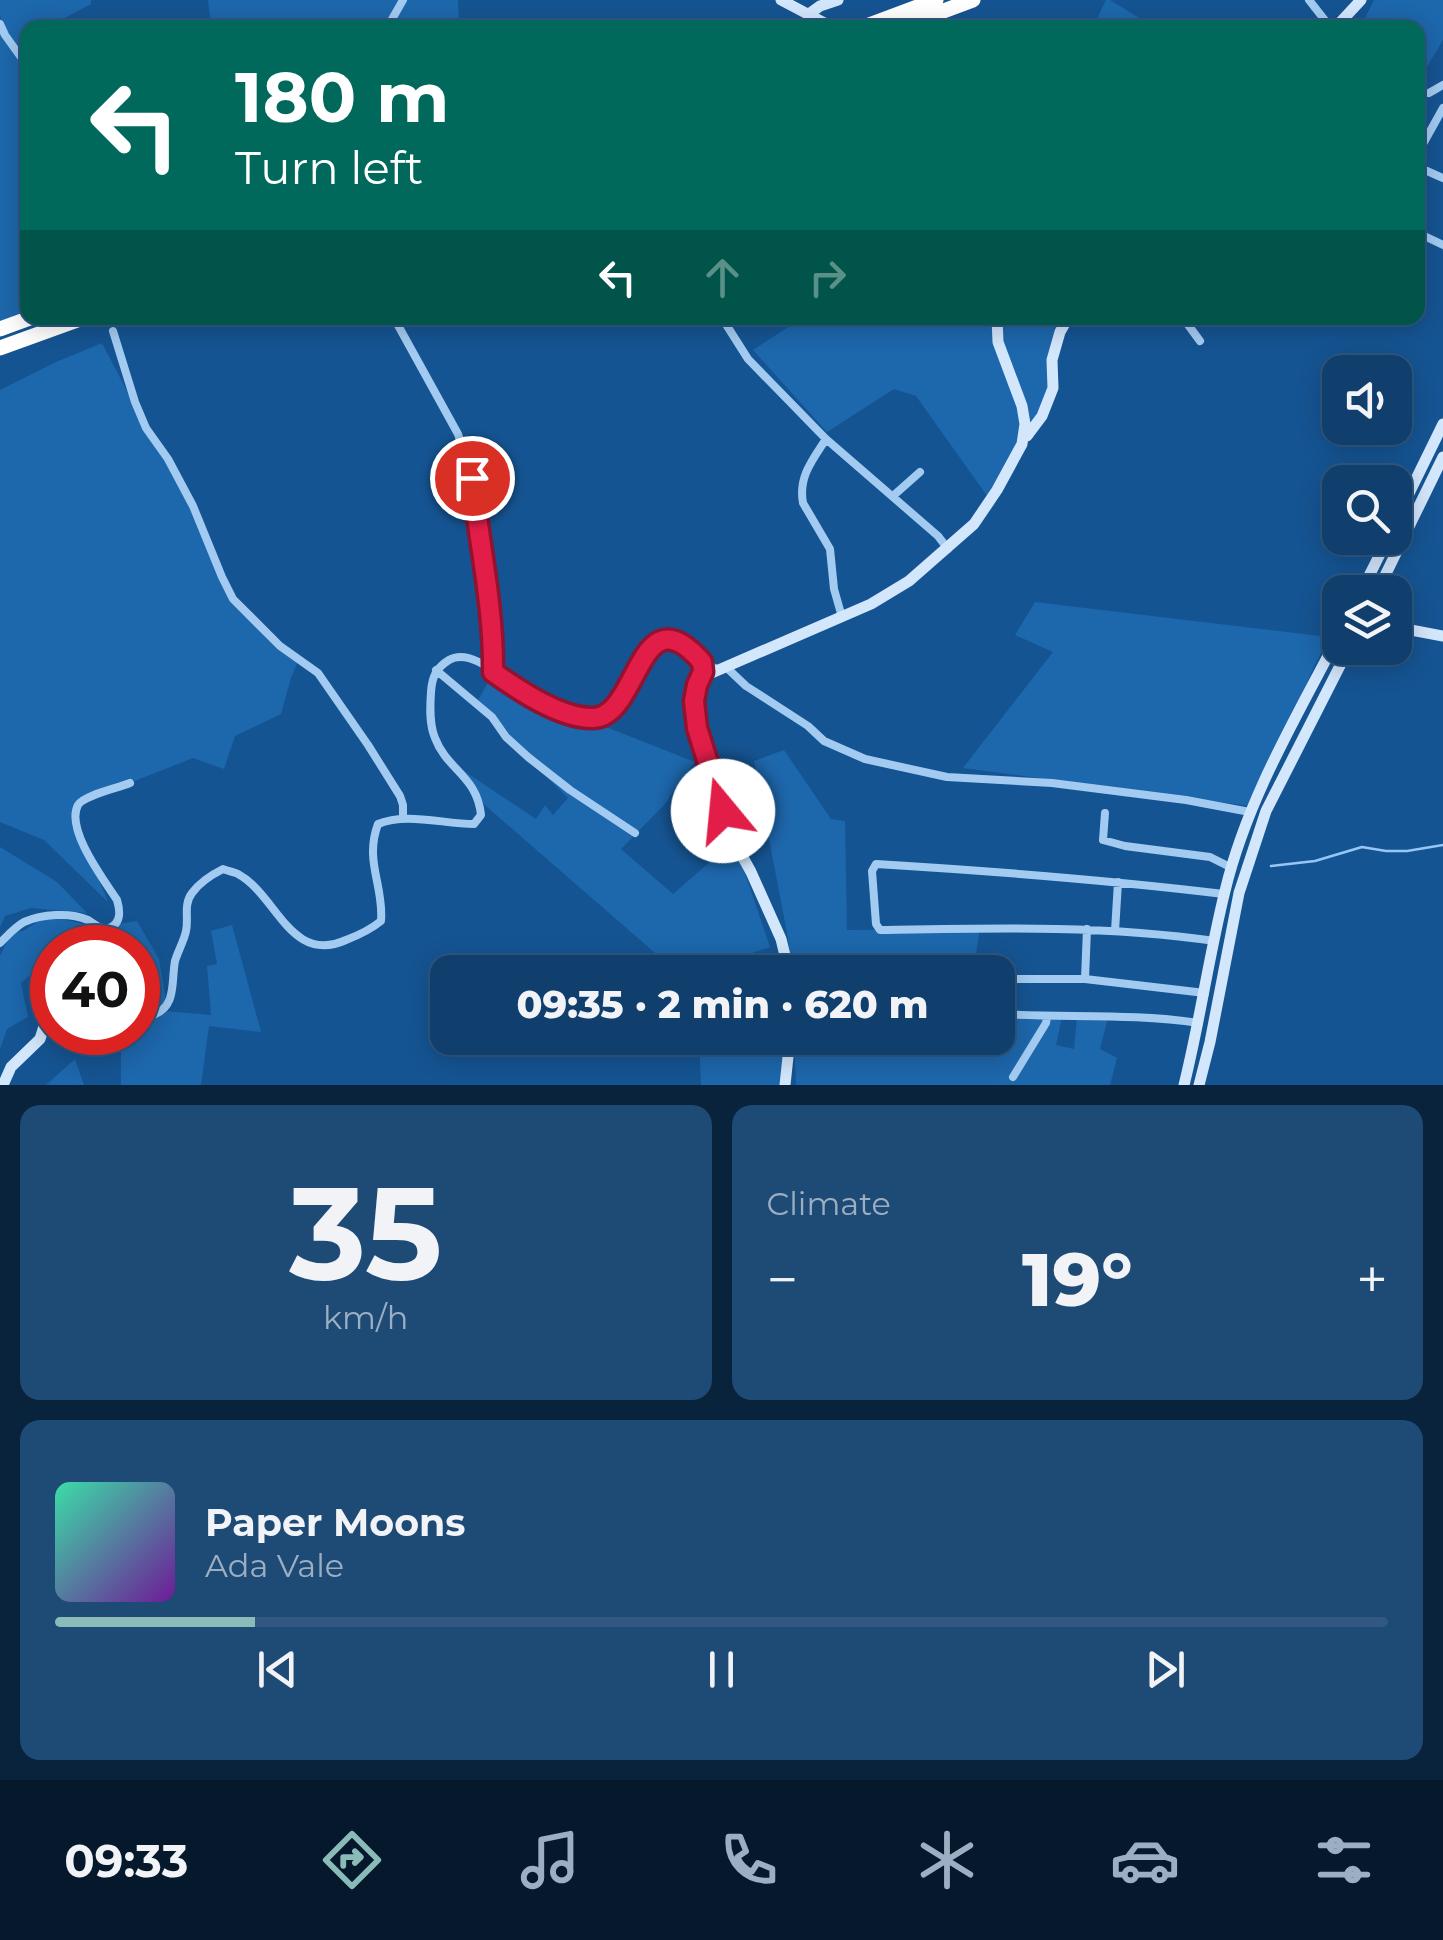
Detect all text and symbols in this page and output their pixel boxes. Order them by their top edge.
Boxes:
text: 180 m [235,54,449,140]
icon: left [70,60,200,190]
text: Turn left [235,140,423,195]
icon: left [590,250,645,305]
icon: ahead [695,250,750,305]
icon: right [800,250,855,305]
map controls [1322,355,1412,665]
button: sound [1322,355,1412,445]
pin [430,436,515,521]
icon: arrive [445,451,500,506]
button: search [1322,465,1412,555]
button: layers [1322,575,1412,665]
position arrow [671,759,775,863]
speed limit sign: 40 [30,925,160,1055]
text: 09:35 · 2 min · 620 m [517,981,928,1028]
text: 35 [289,1153,442,1312]
text: Climate [767,1184,891,1223]
text: 19° [1022,1233,1132,1325]
text: − [767,1246,798,1313]
text: + [1356,1246,1388,1313]
text: km/h [323,1298,408,1337]
text: Paper Moons [205,1499,466,1546]
text: Ada Vale [205,1546,344,1585]
icon: previous [250,1642,305,1697]
icon: pause [694,1642,749,1697]
icon: next [1138,1642,1193,1697]
icon: directions [317,1825,387,1895]
icon: music [515,1825,585,1895]
icon: phone [714,1825,784,1895]
icon: climate [912,1825,982,1895]
icon: car [1110,1825,1180,1895]
icon: filters [1309,1825,1379,1895]
text: 09:33 [64,1833,188,1888]

